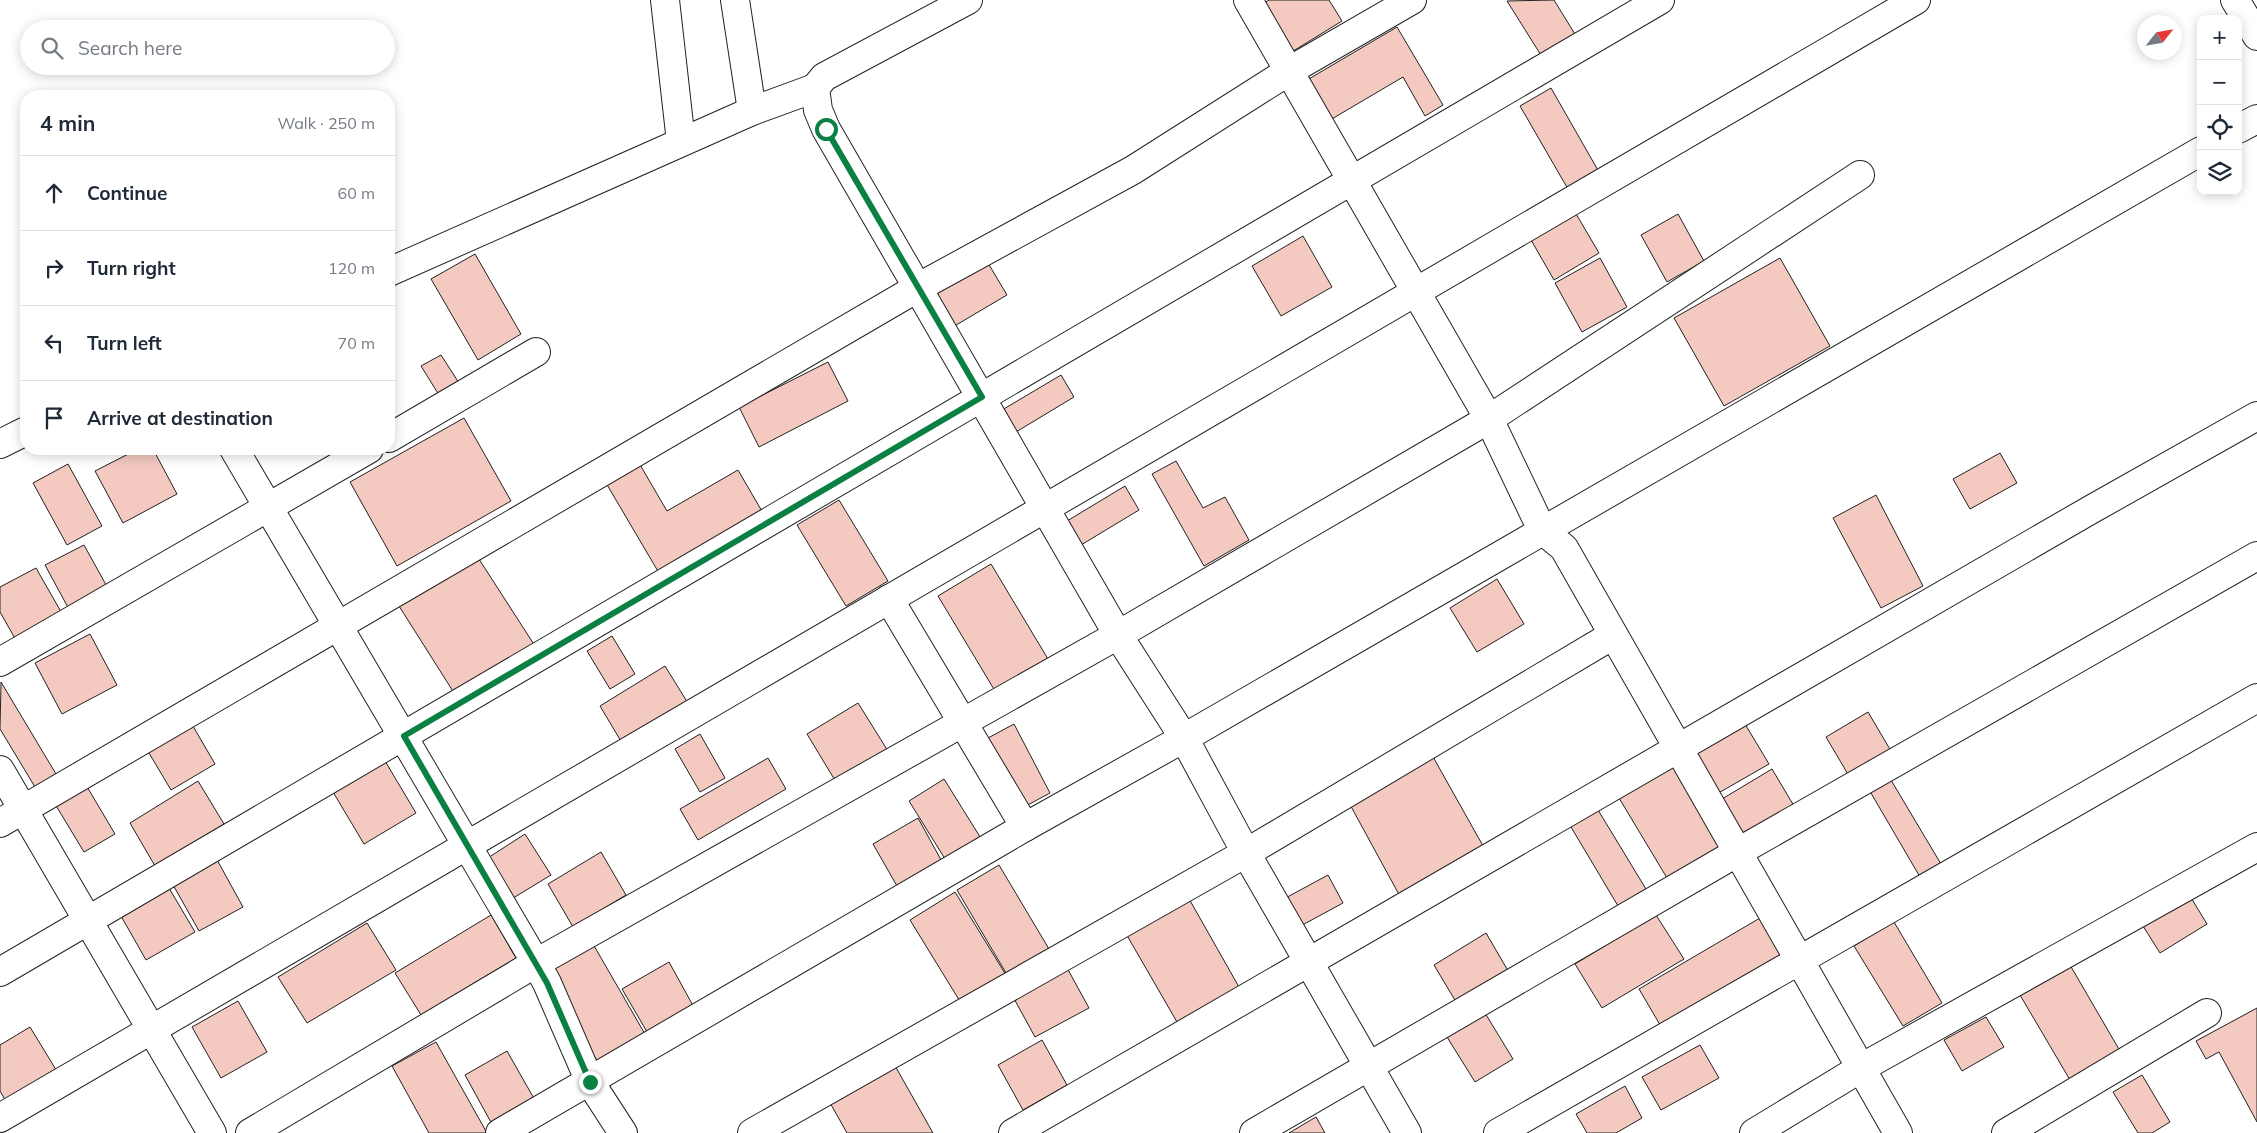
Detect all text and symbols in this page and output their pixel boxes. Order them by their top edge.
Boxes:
north arrow [2137,15,2182,60]
map controls [2197,15,2242,195]
button: + [2197,15,2242,60]
search box [20,20,395,75]
icon: search [38,34,66,62]
text: Search here [78,36,182,60]
button: − [2197,60,2242,105]
button: locate [2197,105,2242,150]
text: 4 min [40,110,95,136]
text: Walk · 250 m [277,113,375,133]
route start [815,118,838,141]
button: layers [2197,150,2242,195]
icon: ahead [40,179,68,207]
text: Continue [87,181,167,205]
text: 60 m [338,183,375,203]
icon: right [40,254,68,282]
text: Turn right [87,256,176,280]
text: 120 m [328,258,375,278]
icon: left [40,329,68,357]
text: Turn left [87,331,162,355]
text: 70 m [338,333,375,353]
icon: arrive [40,404,68,432]
text: Arrive at destination [87,406,273,430]
route end [579,1071,602,1094]

